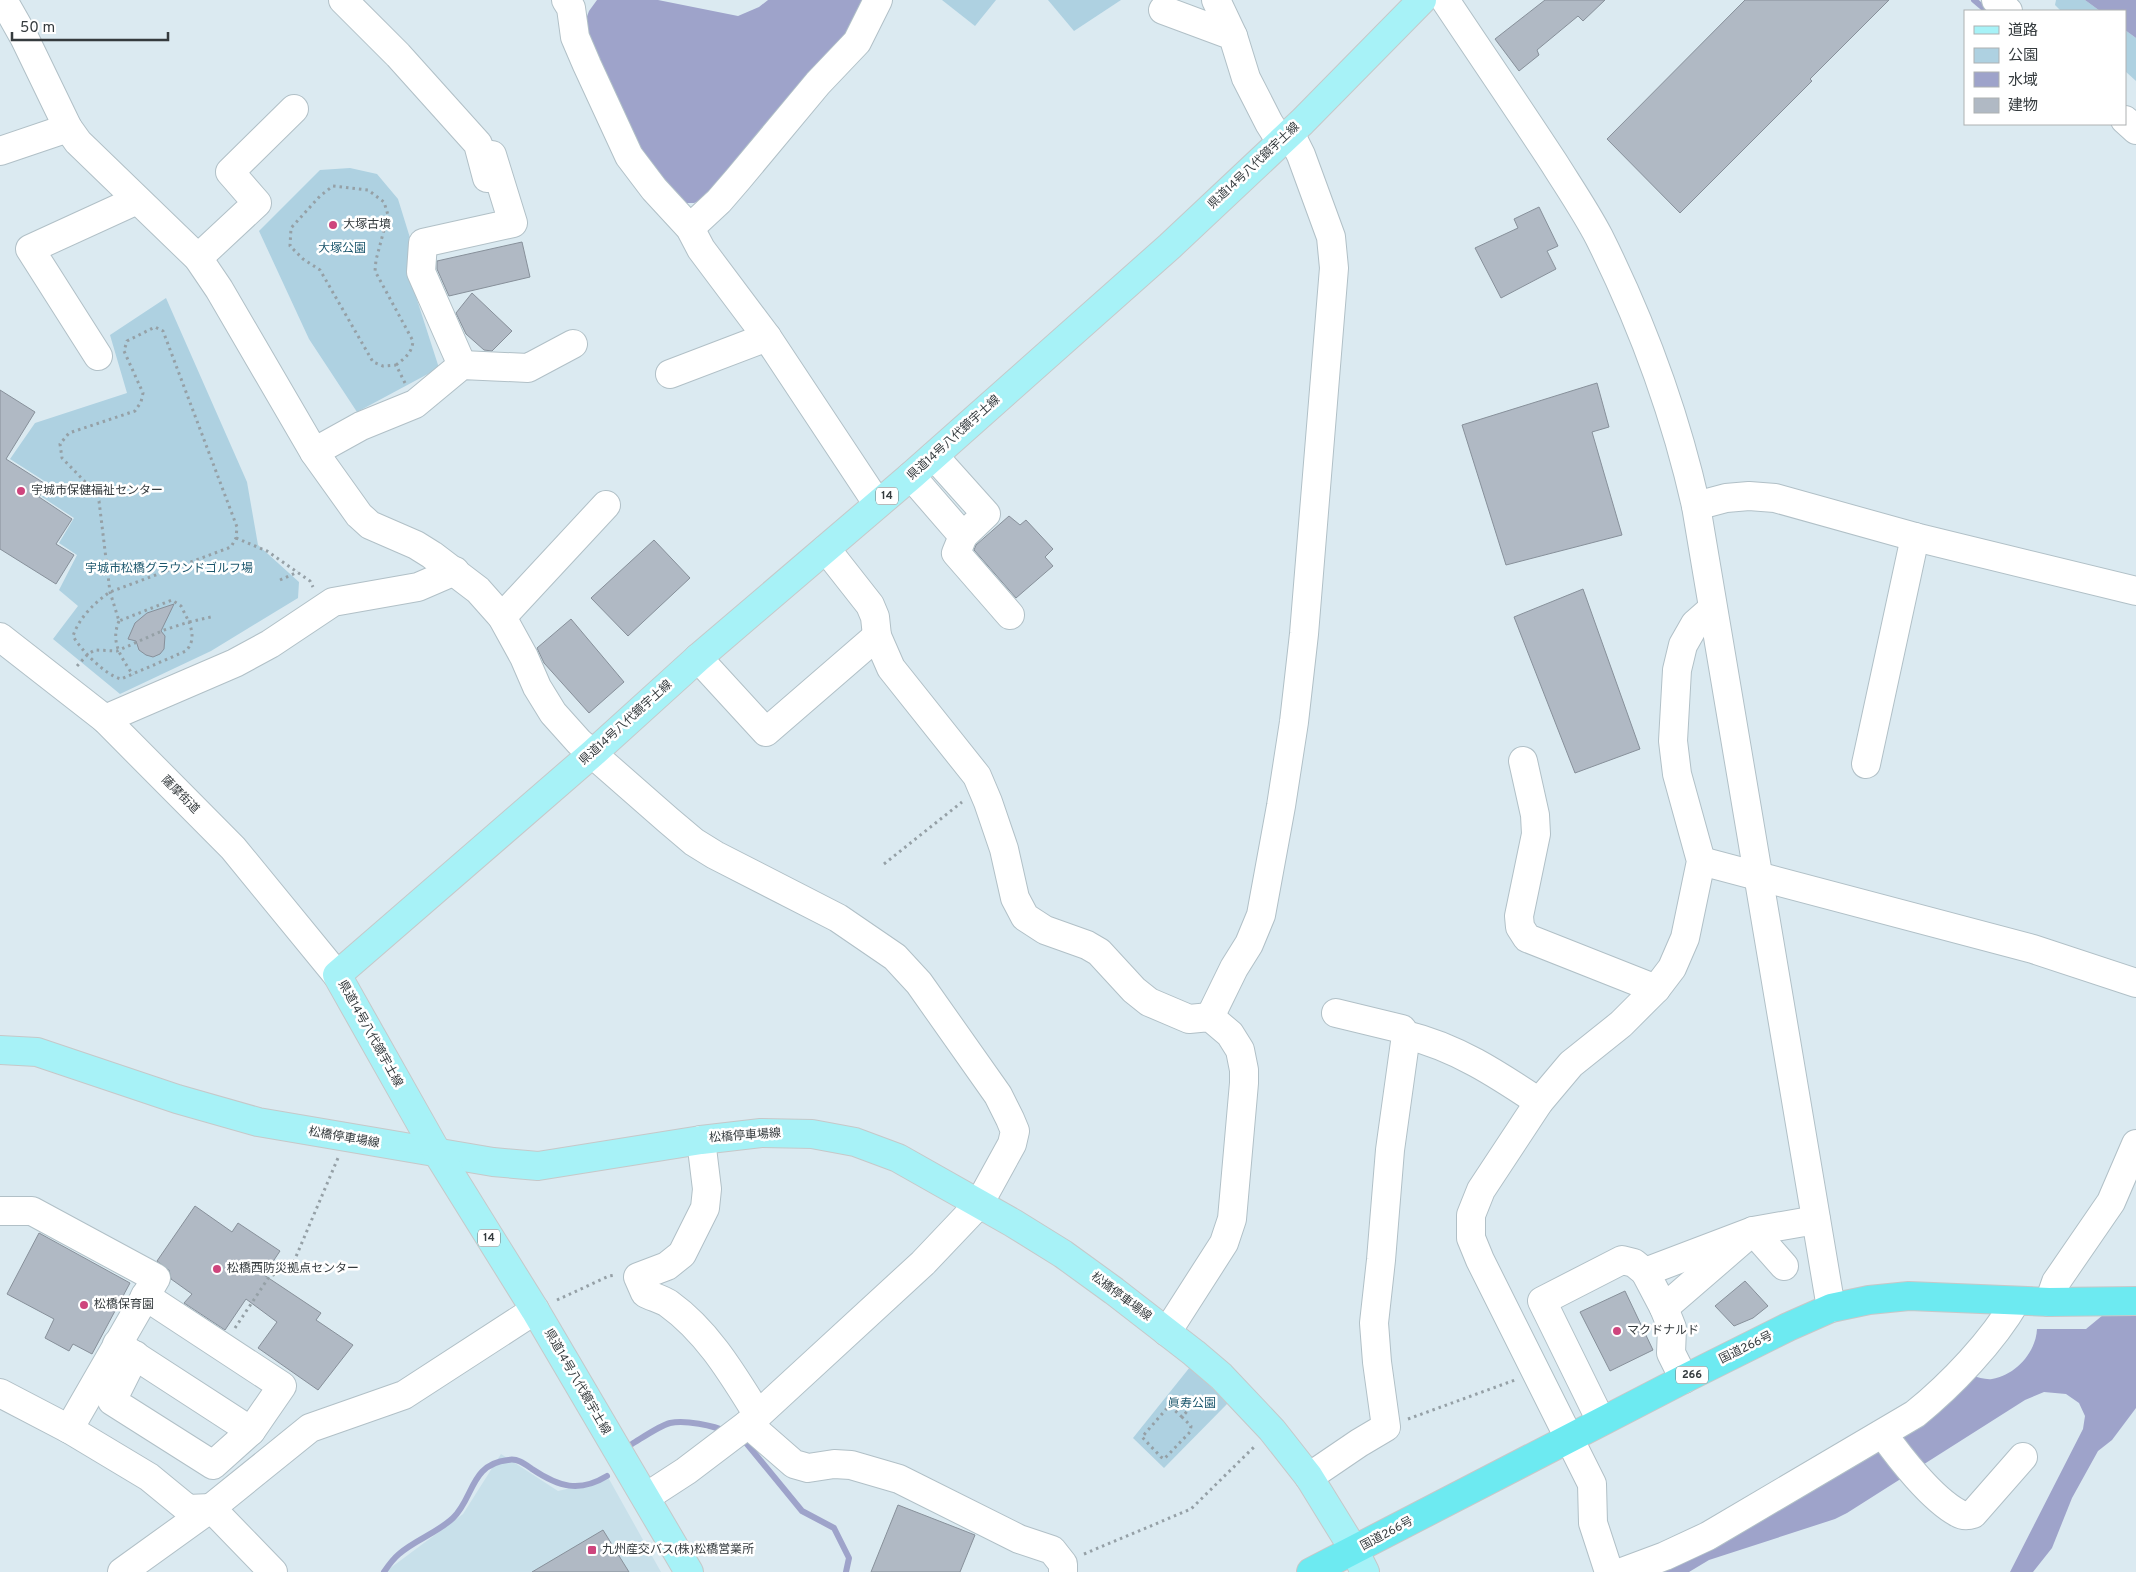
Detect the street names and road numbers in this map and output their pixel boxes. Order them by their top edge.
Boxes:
street label: 県道14号八代鏡宇土線 [1205,119,1303,213]
street label: 県道14号八代鏡宇土線 [904,392,1004,484]
road number: 14 [876,488,898,504]
street label: 県道14号八代鏡宇土線 [576,677,676,769]
street label: 薩摩街道 [157,772,203,818]
street label: 県道14号八代鏡宇土線 [334,978,406,1090]
street label: 松橋停車場線 [307,1124,381,1152]
street label: 松橋停車場線 [709,1126,781,1146]
road number: 14 [478,1230,500,1246]
street label: 松橋停車場線 [1087,1269,1155,1325]
street label: 県道14号八代鏡宇土線 [540,1326,614,1438]
street label: 国道266号 [1717,1328,1775,1368]
road number: 266 [1676,1366,1708,1384]
street label: 国道266号 [1358,1513,1416,1555]

